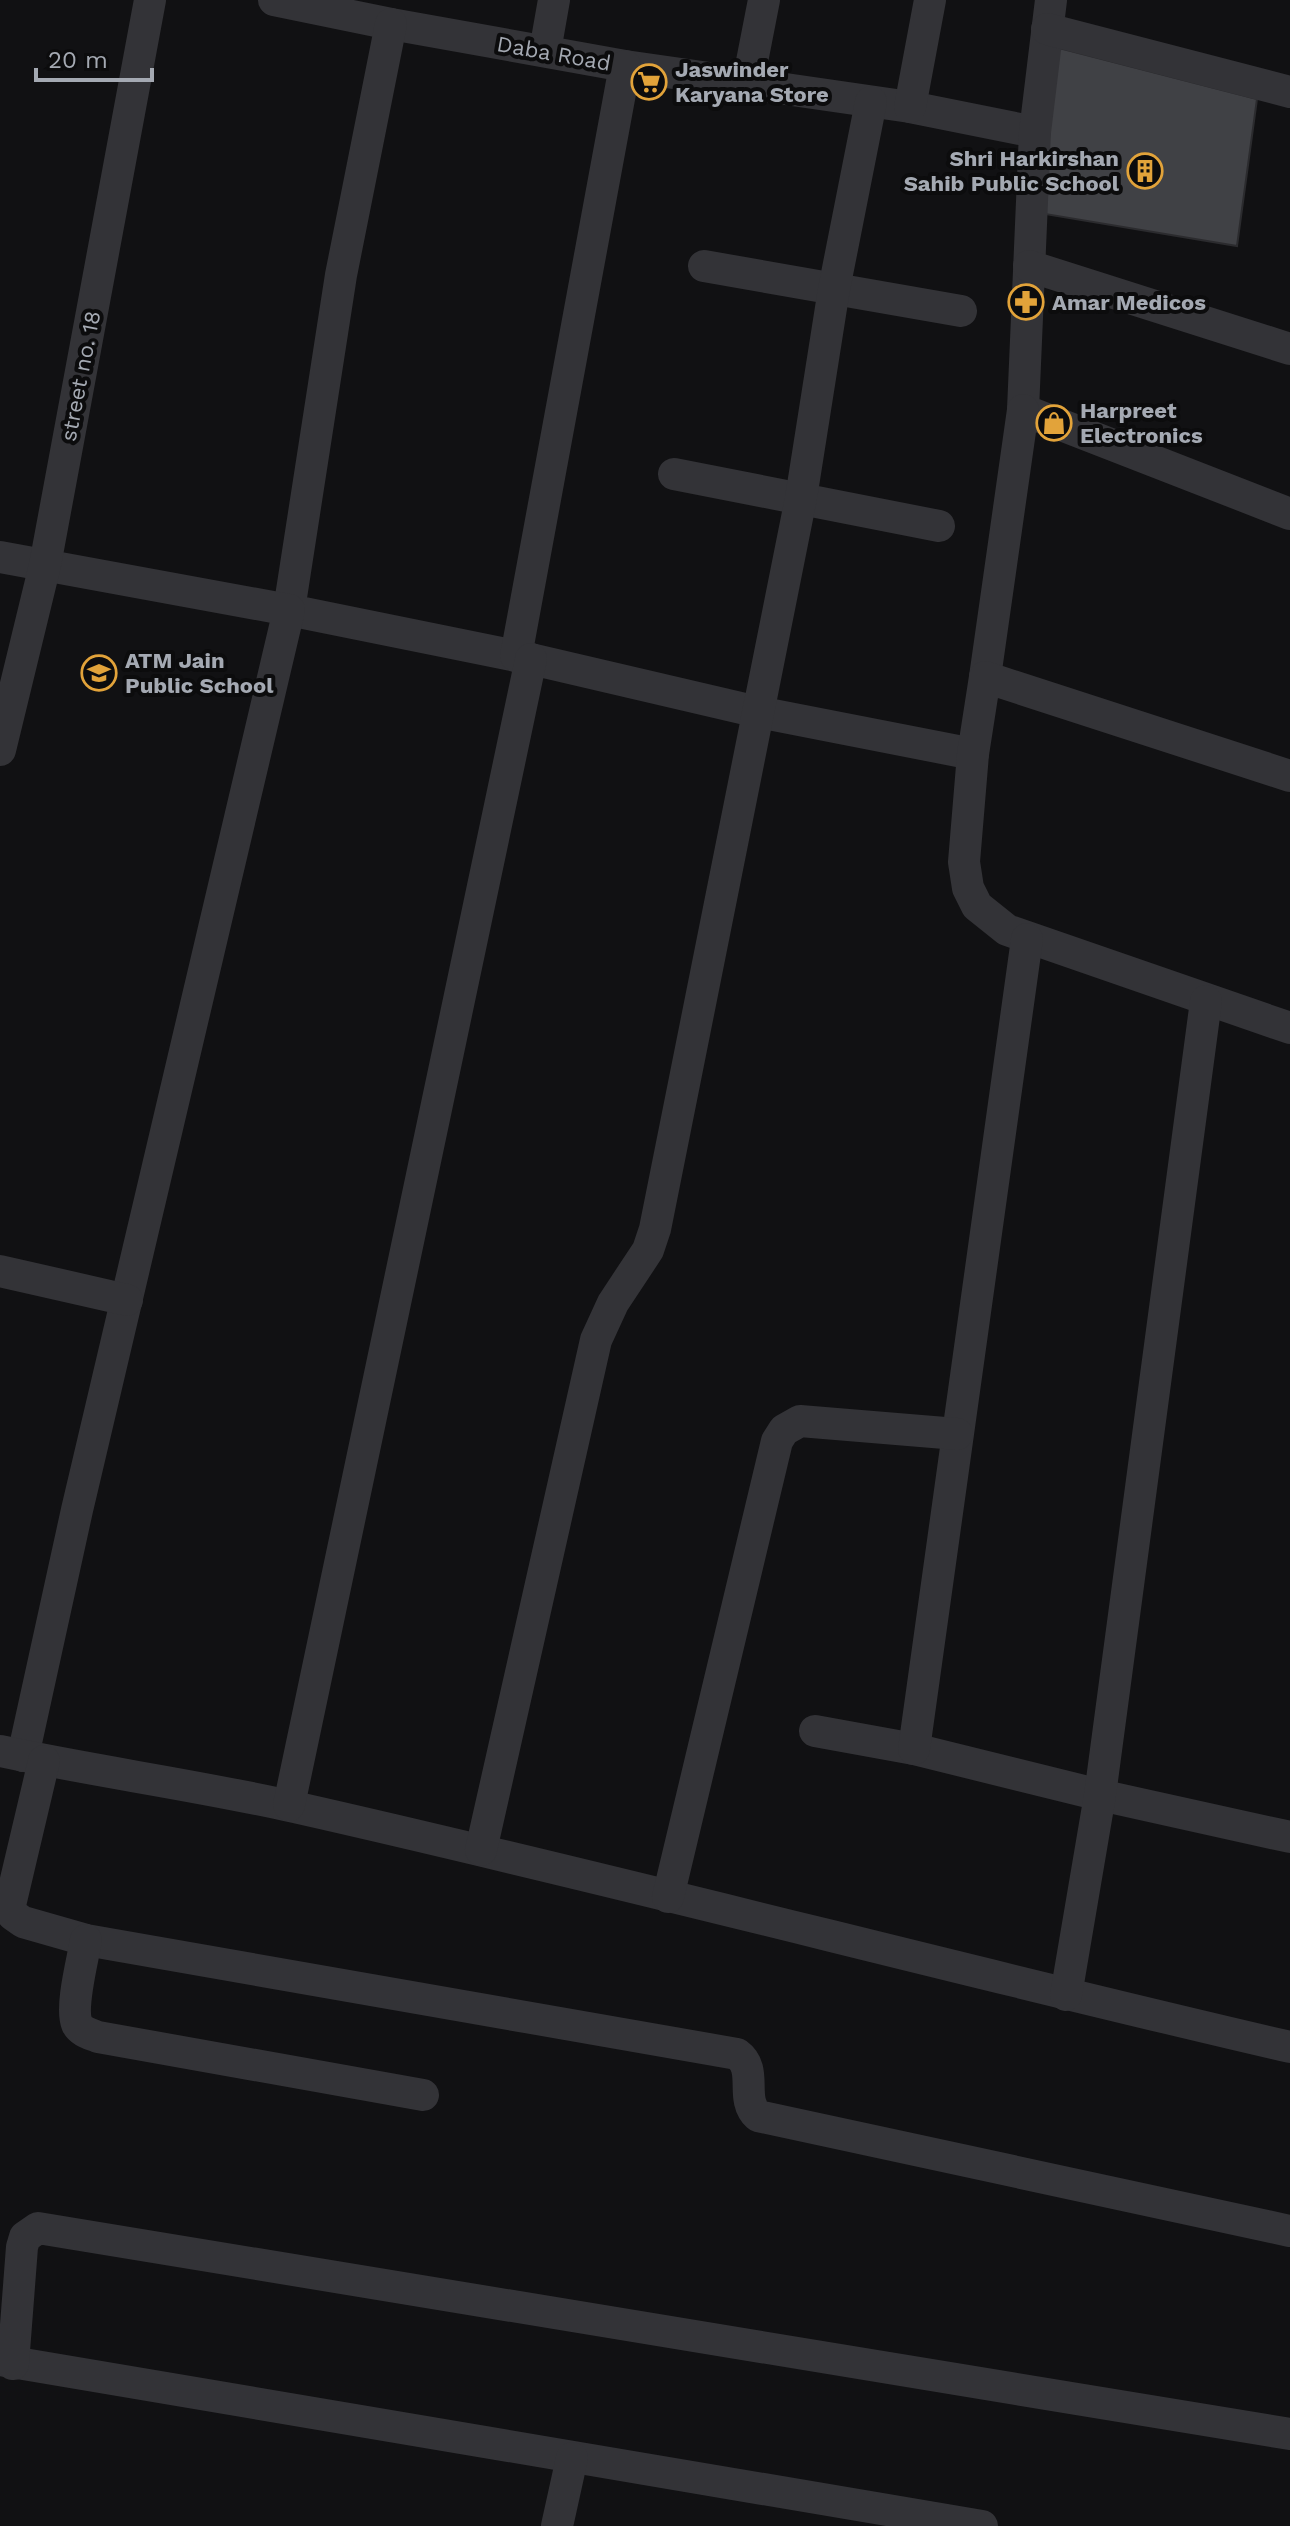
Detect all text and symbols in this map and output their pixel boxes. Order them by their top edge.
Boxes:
street label: Daba Road [495,31,613,76]
scale bar [36,32,152,82]
text: 20 m [48,46,108,74]
place label: Jaswinder Karyana Store [675,57,829,107]
supermarket icon: Jaswinder Karyana Store [630,63,668,101]
place label: Shri Harkirshan Sahib Public School [904,146,1120,196]
building icon: Shri Harkirshan Sahib Public School [1126,152,1164,190]
pharmacy icon: Amar Medicos [1007,283,1045,321]
place label: Amar Medicos [1052,290,1206,315]
street label: street no. 18 [56,309,105,444]
place label: Harpreet Electronics [1080,398,1203,448]
shop icon: Harpreet Electronics [1035,404,1073,442]
place label: ATM Jain Public School [125,648,274,698]
school or university icon: ATM Jain Public School [80,654,118,692]

